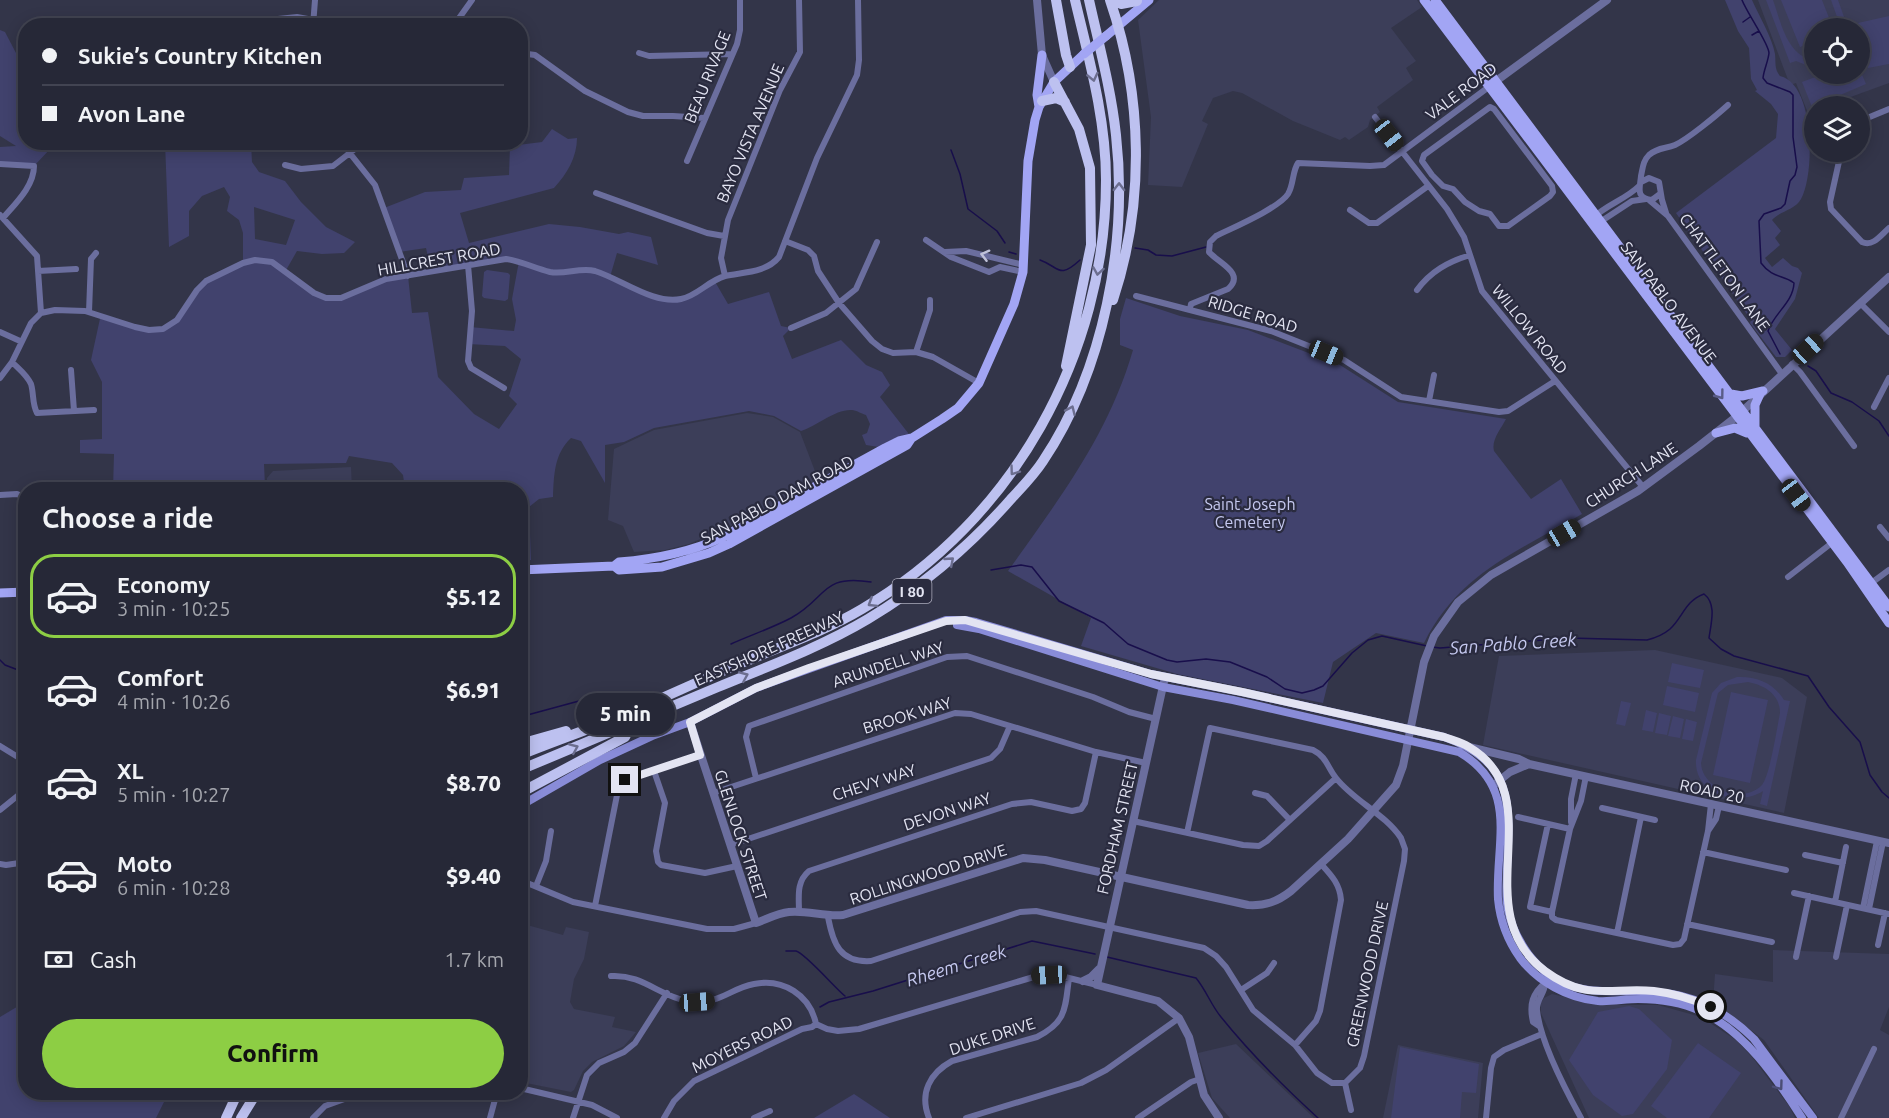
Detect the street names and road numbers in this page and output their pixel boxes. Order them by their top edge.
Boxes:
street label: BEAU RIVAGE [680,28,734,126]
street label: VALE ROAD [1422,58,1500,124]
street label: BAYO VISTA AVENUE [713,61,787,205]
street label: CHATTLETON LANE [1676,210,1774,334]
street label: SAN PABLO AVENUE [1618,238,1720,366]
street label: HILLCREST ROAD [376,239,502,279]
street label: WILLOW ROAD [1489,281,1571,377]
street label: RIDGE ROAD [1206,292,1300,336]
street label: CHURCH LANE [1582,439,1680,511]
street label: SAN PABLO DAM ROAD [698,451,856,547]
road number: I 80 [892,579,932,603]
street label: EASTSHORE FREEWAY [692,607,847,689]
street label: ARUNDELL WAY [830,637,947,690]
street label: BROOK WAY [861,693,954,737]
street label: CHEVY WAY [830,760,919,804]
street label: FORDHAM STREET [1093,760,1141,896]
street label: GLENLOCK STREET [711,767,771,903]
street label: ROAD 20 [1678,775,1746,807]
street label: DEVON WAY [901,788,994,834]
street label: ROLLINGWOOD DRIVE [847,840,1009,908]
street label: GREENWOOD DRIVE [1343,899,1391,1049]
street label: MOYERS ROAD [689,1012,795,1076]
street label: DUKE DRIVE [947,1014,1037,1058]

